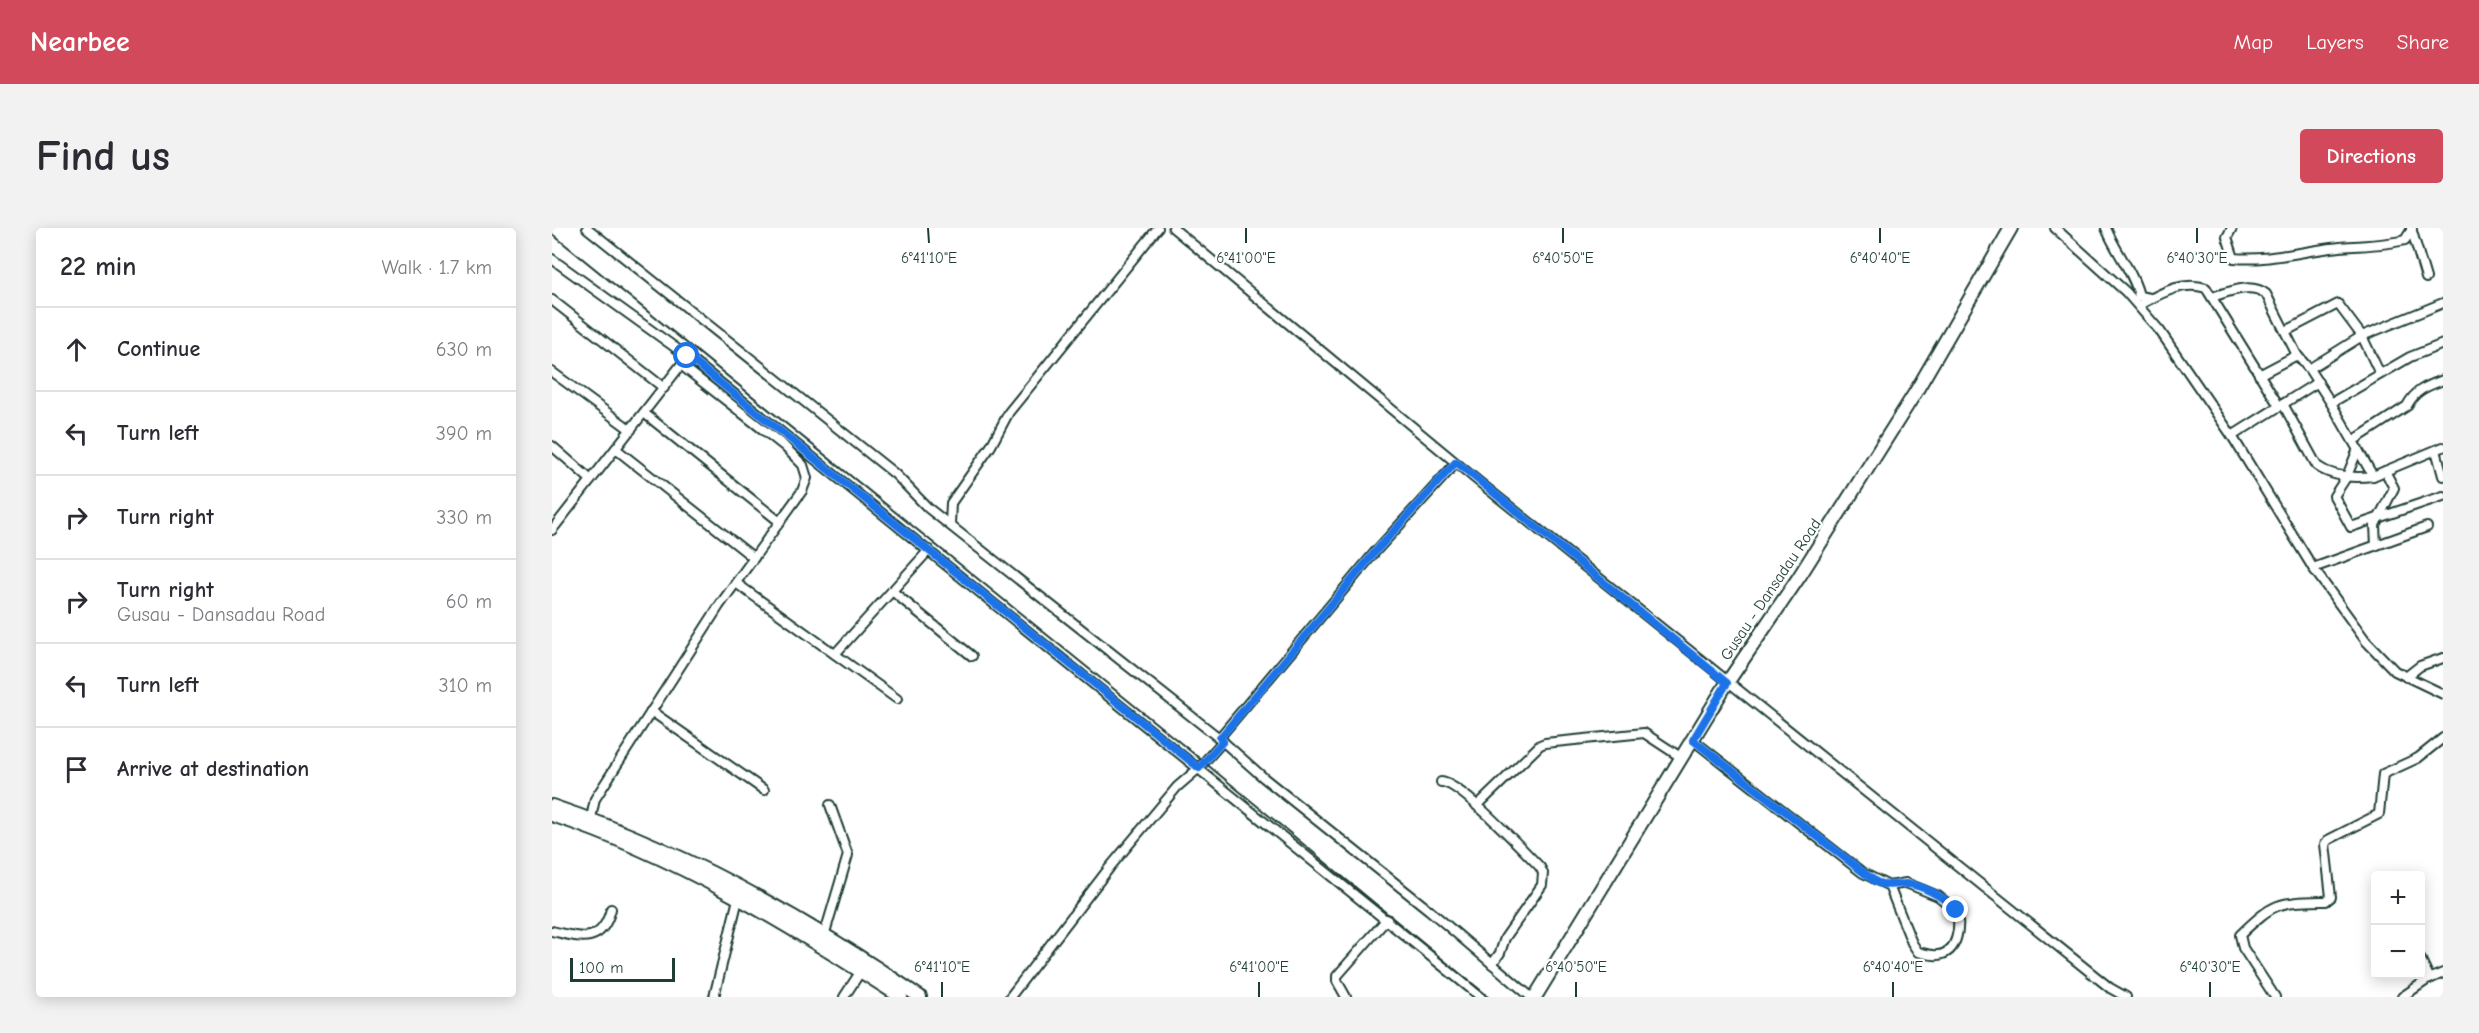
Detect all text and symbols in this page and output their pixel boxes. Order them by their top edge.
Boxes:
text: Nearbee [30,26,130,58]
text: Map [2234,30,2273,54]
text: Layers [2306,30,2364,54]
text: Share [2397,30,2449,54]
button: Directions [2300,129,2443,183]
text: Find us [36,132,170,181]
text: 6°41'10"E [901,249,957,267]
text: 6°41'00"E [1216,249,1276,267]
text: 6°40'50"E [1532,249,1594,267]
text: 6°40'40"E [1850,249,1910,267]
text: 6°40'30"E [2166,249,2228,267]
text: 22 min [60,252,136,282]
text: Walk · 1.7 km [381,256,492,279]
icon: ahead [60,333,93,366]
text: Continue [117,336,200,362]
text: 630 m [436,338,492,361]
route start [673,342,699,368]
icon: left [60,417,93,450]
text: Turn left [117,420,199,446]
text: 390 m [436,422,492,445]
icon: right [60,501,93,534]
text: Turn right [117,504,214,530]
text: 330 m [436,506,492,529]
street label: Gusau - Dansadau Road [1717,515,1825,664]
text: Turn right [117,577,214,603]
icon: right [60,585,93,618]
text: 60 m [446,590,492,613]
text: Gusau - Dansadau Road [117,603,325,626]
icon: left [60,669,93,702]
text: Turn left [117,672,199,698]
text: 310 m [439,674,492,697]
icon: arrive [60,753,93,786]
text: Arrive at destination [117,756,309,782]
map controls [2371,871,2425,979]
button: + [2371,871,2425,925]
route end [1942,896,1968,922]
button: − [2371,925,2425,979]
scale bar [570,955,675,982]
text: 6°41'10"E [914,958,970,976]
text: 6°41'00"E [1229,958,1289,976]
text: 6°40'50"E [1545,958,1607,976]
text: 6°40'40"E [1863,958,1923,976]
text: 6°40'30"E [2179,958,2241,976]
text: 100 m [579,959,623,977]

